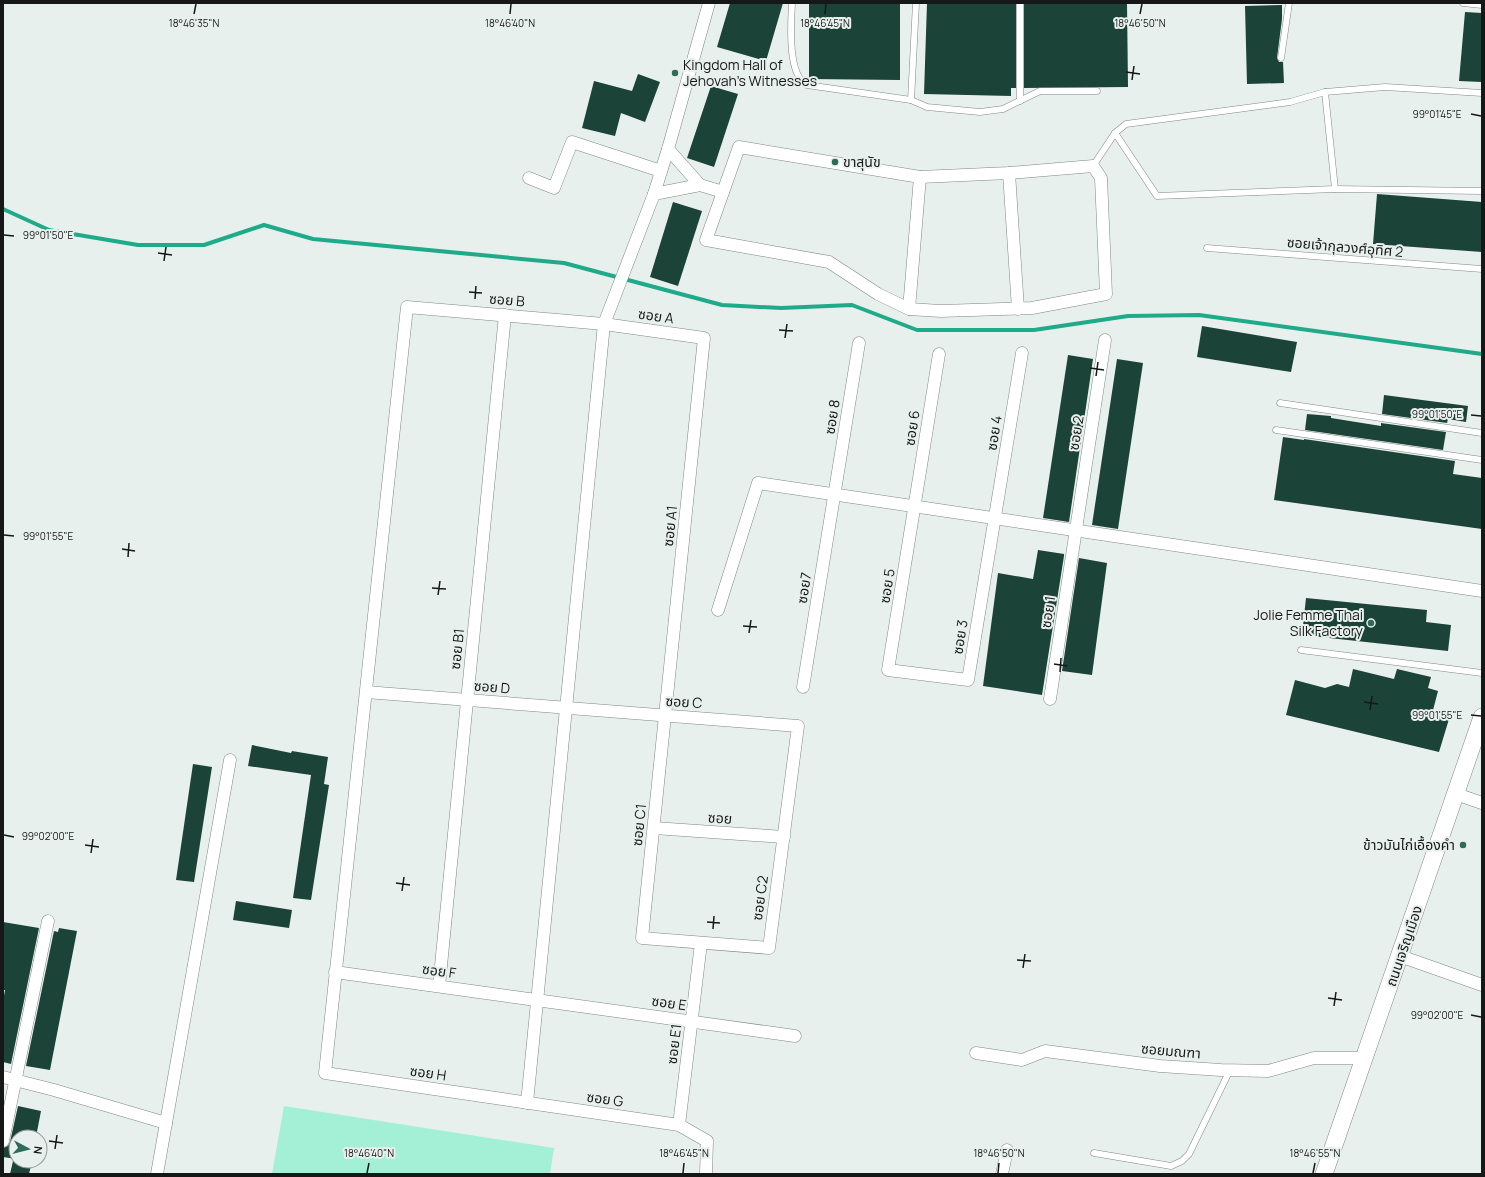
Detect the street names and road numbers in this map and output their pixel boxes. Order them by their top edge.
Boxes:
street label: ซอยเจ้ากุลวงศ์อุทิศ 2 [1286,232,1404,261]
street label: ซอย B [489,288,526,311]
street label: ซอย A [637,304,675,327]
street label: ซอย 8 [819,398,844,436]
street label: ซอย 6 [899,409,924,447]
street label: ซอย 4 [981,414,1006,452]
street label: ซอย 2 [1063,414,1088,452]
street label: ซอย A1 [658,504,681,547]
street label: ซอย 5 [874,567,899,605]
street label: ซอย7 [792,571,815,605]
street label: ซอย 1 [1036,594,1059,629]
street label: ซอย 3 [947,618,972,656]
street label: ซอย B1 [445,628,468,670]
street label: ซอย D [473,675,511,698]
street label: ซอย C [665,691,703,712]
street label: ซอย C1 [627,803,650,847]
street label: ซอย [707,807,733,828]
street label: ซอย C2 [747,874,772,922]
street label: ถนนเจริญเมือง [1381,903,1426,989]
street label: ซอย F [421,959,457,982]
street label: ซอย E [650,991,688,1014]
street label: ซอย E1 [662,1023,685,1065]
street label: ซอยมณฑา [1140,1038,1202,1063]
street label: ซอย H [409,1061,447,1084]
street label: ซอย G [586,1087,625,1110]

